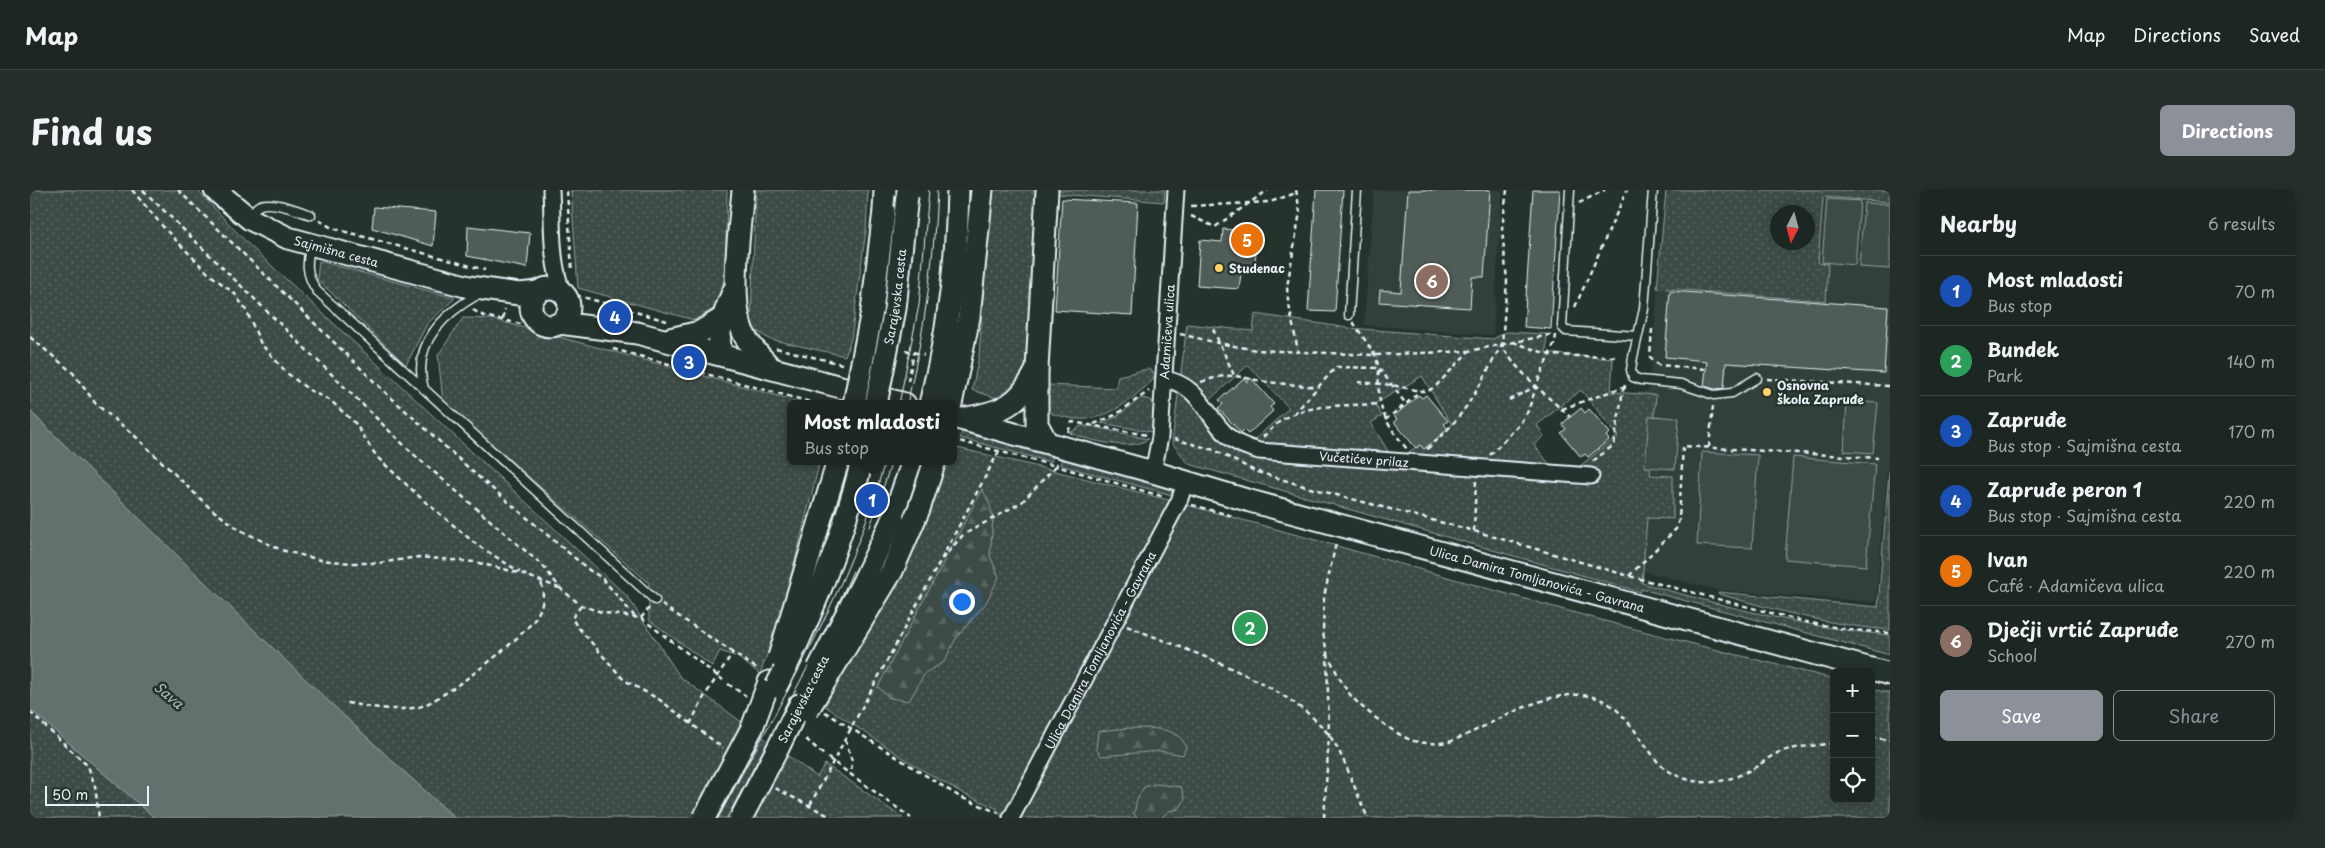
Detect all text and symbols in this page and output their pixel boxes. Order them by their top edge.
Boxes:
text: Map [25,17,78,53]
text: Map [2067,21,2105,48]
text: Directions [2133,21,2221,48]
text: Saved [2249,21,2300,48]
text: Find us [30,104,152,157]
button: Directions [2160,105,2295,156]
north arrow [1770,205,1815,250]
text: Nearby [1940,207,2017,239]
text: 6 results [2208,211,2275,235]
pin: 5 [1231,221,1263,259]
street label: Sajmišna cesta [292,231,381,271]
street label: Sarajevska cesta [879,247,910,346]
place label: Studenac [1229,259,1285,277]
marker: Studenac [1213,262,1225,274]
pin: 6 [1416,262,1448,300]
text: Most mladosti [1987,265,2123,293]
text: 1 [1952,279,1960,303]
text: 70 m [2235,279,2275,303]
street label: Adamičeva ulica [1155,283,1179,380]
text: Bus stop [1987,293,2052,317]
pin: 4 [599,298,631,336]
text: Bundek [1987,335,2059,363]
pin: 3 [673,343,705,381]
text: 2 [1950,349,1962,373]
text: 140 m [2227,349,2275,373]
text: Park [1987,363,2023,387]
place label: Osnovna škola Zapruđe [1777,376,1864,408]
marker: Osnovna škola Zapruđe [1761,386,1773,398]
popup [787,400,957,465]
text: Zapruđe [1987,405,2067,433]
text: Most mladosti [804,407,940,435]
text: 3 [1951,419,1961,443]
text: 170 m [2229,419,2275,443]
text: Bus stop · Sajmišna cesta [1987,433,2181,457]
text: Bus stop [804,435,869,459]
street label: Vučetićev prilaz [1318,447,1409,471]
text: Zapruđe peron 1 [1987,475,2142,503]
pin: 1 [856,481,888,519]
text: 4 [1951,489,1961,513]
text: 220 m [2224,489,2275,513]
text: Bus stop · Sajmišna cesta [1987,503,2181,527]
street label: Ulica Damira Tomljanovića - Gavrana [1427,541,1647,616]
text: Ivan [1987,545,2028,573]
street label: Ulica Damira Tomljanovića - Gavrana [1040,547,1160,752]
text: 5 [1951,559,1961,583]
text: 220 m [2224,559,2275,583]
text: Café · Adamičeva ulica [1987,573,2164,597]
your location [949,589,975,615]
pin: 2 [1234,609,1266,647]
text: Dječji vrtić Zapruđe [1987,615,2179,643]
text: 6 [1950,629,1962,653]
text: 270 m [2225,629,2275,653]
text: School [1987,643,2037,667]
street label: Sarajevska cesta [773,651,833,746]
map controls [1830,668,1875,803]
button: + [1830,668,1875,713]
water label: Sava [150,676,189,714]
button: Save [1940,690,2103,741]
button: Share [2113,690,2275,741]
button: − [1830,713,1875,758]
button: locate [1830,758,1875,803]
scale bar [45,783,149,806]
text: 50 m [52,784,88,805]

